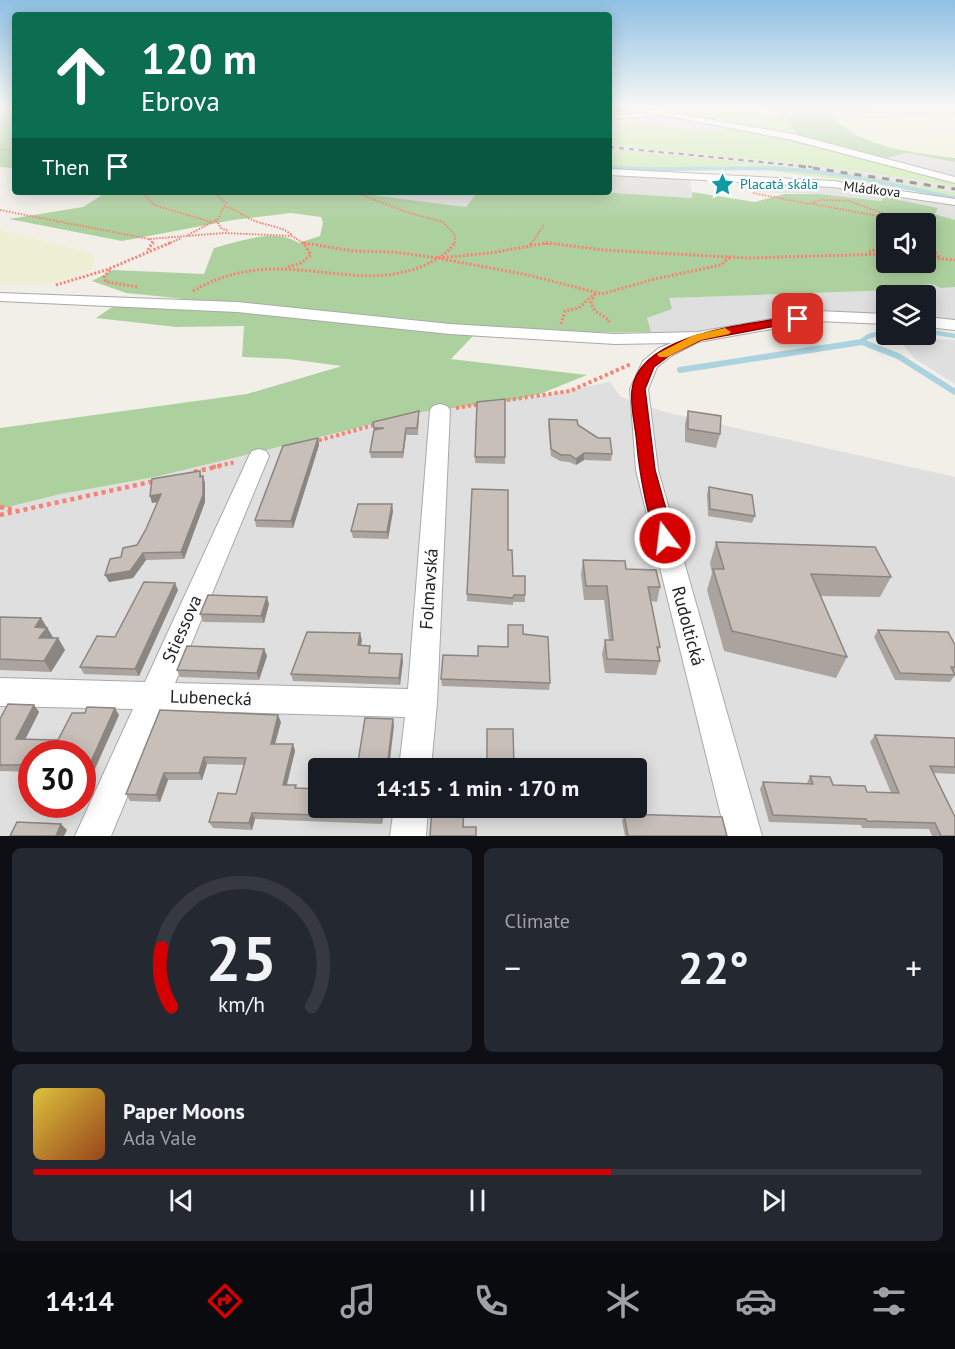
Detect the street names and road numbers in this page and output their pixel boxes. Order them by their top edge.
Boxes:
street label: Mládkova [843,177,902,201]
street label: Folmavská [414,547,443,630]
street label: Rudoltická [667,584,710,668]
street label: Stiessova [156,591,207,666]
street label: Lubenecká [170,685,252,710]

